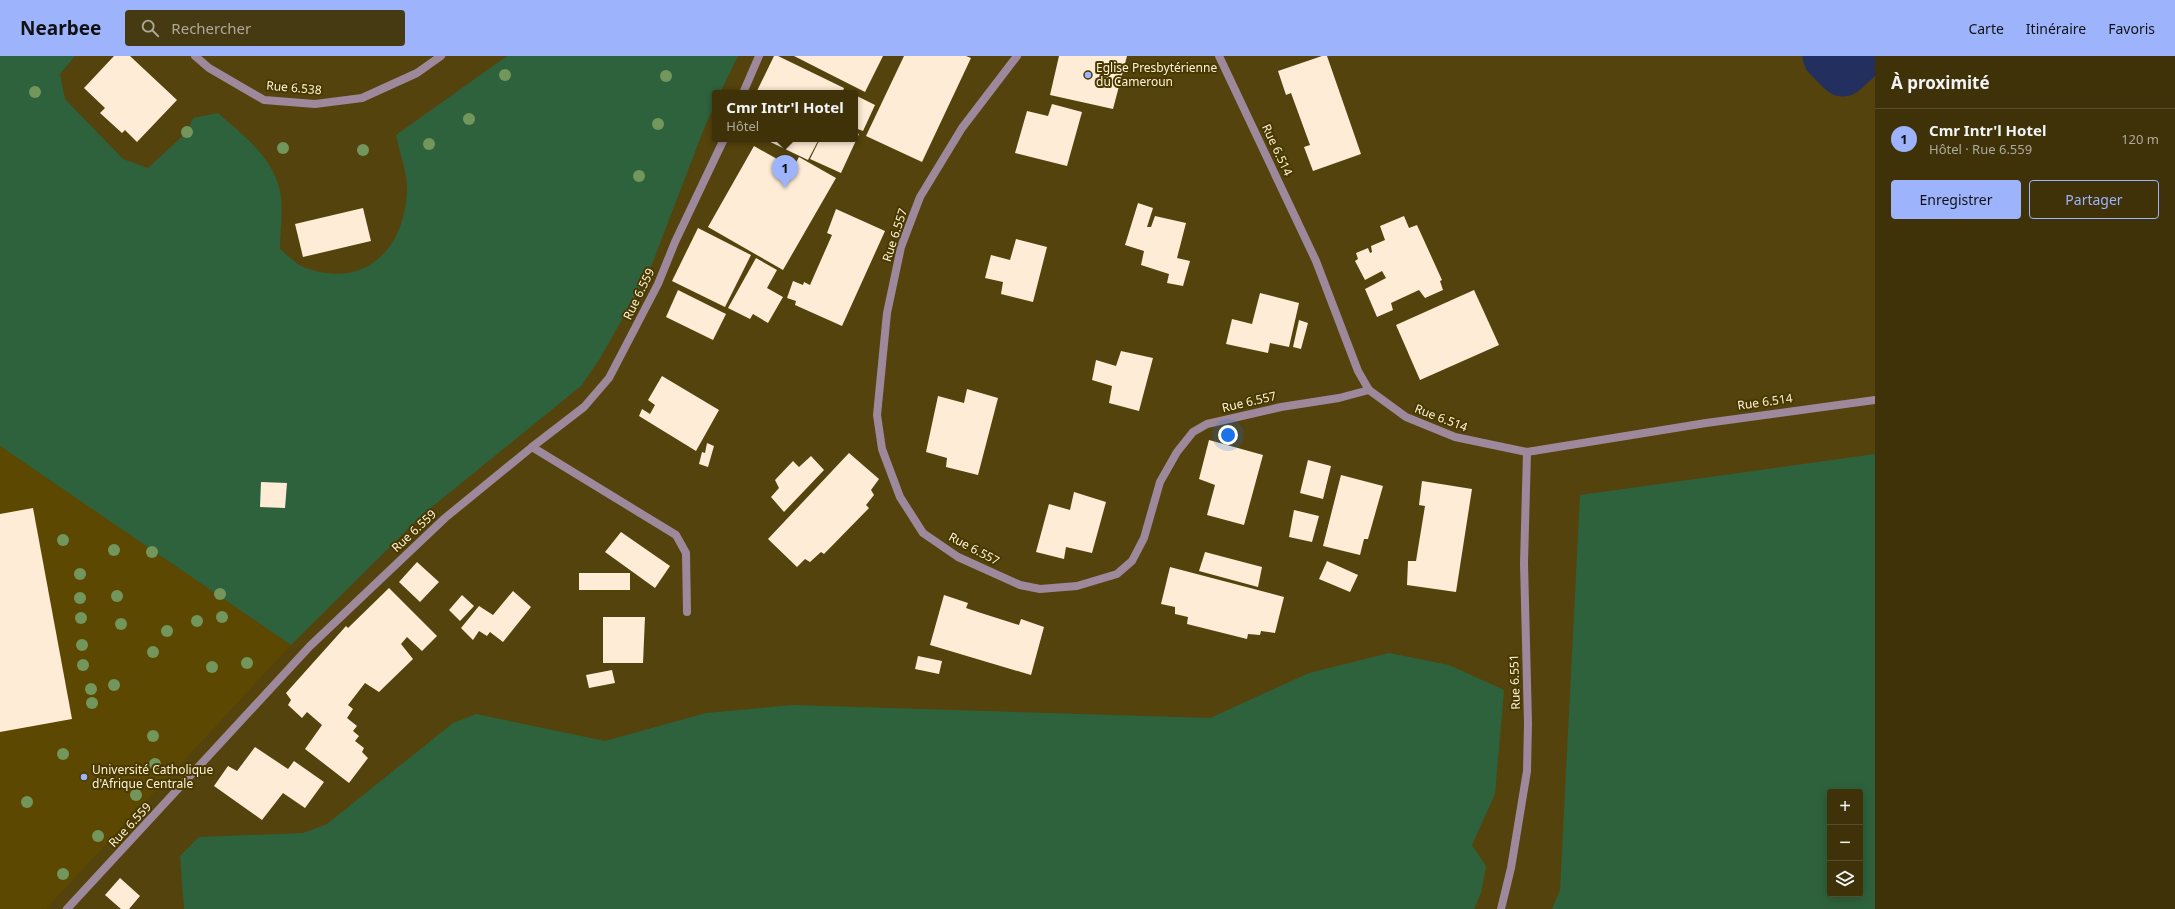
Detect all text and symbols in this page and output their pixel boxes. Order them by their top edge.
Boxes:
search box [125,10,405,46]
text: Nearbee [20,15,101,41]
icon: search [139,17,161,39]
text: Rechercher [171,18,251,38]
text: Carte [1968,19,2004,38]
text: Itinéraire [2026,19,2086,38]
text: Favoris [2108,19,2155,38]
place label: Eglise Presbytérienne du Cameroun [1096,59,1217,90]
marker: Eglise Presbytérienne du Cameroun [1083,70,1093,80]
text: À proximité [1891,71,1990,94]
street label: Rue 6.538 [266,77,323,98]
popup [712,90,858,142]
text: Cmr Intr'l Hotel [726,97,844,117]
text: Hôtel [726,117,759,135]
text: Cmr Intr'l Hotel [1929,120,2046,140]
street label: Rue 6.514 [1258,121,1297,179]
text: 1 [1900,130,1908,148]
text: 120 m [2121,130,2159,148]
text: Hôtel · Rue 6.559 [1929,140,2032,158]
pin: 1 [772,155,798,188]
button: Enregistrer [1891,180,2021,219]
button: Partager [2029,180,2159,219]
street label: Rue 6.557 [878,206,911,264]
street label: Rue 6.559 [619,265,658,322]
street label: Rue 6.557 [1220,387,1278,416]
street label: Rue 6.514 [1736,389,1794,414]
street label: Rue 6.514 [1412,400,1470,435]
your location [1218,425,1238,445]
street label: Rue 6.559 [388,505,440,556]
street label: Rue 6.557 [946,528,1003,569]
street label: Rue 6.551 [1505,654,1524,710]
place label: Université Catholique d'Afrique Centrale [92,761,213,792]
marker: Université Catholique d'Afrique Centrale [79,772,89,782]
map controls [1827,789,1863,897]
button: + [1827,789,1863,825]
street label: Rue 6.559 [105,798,155,851]
button: − [1827,825,1863,861]
button: layers [1827,861,1863,897]

